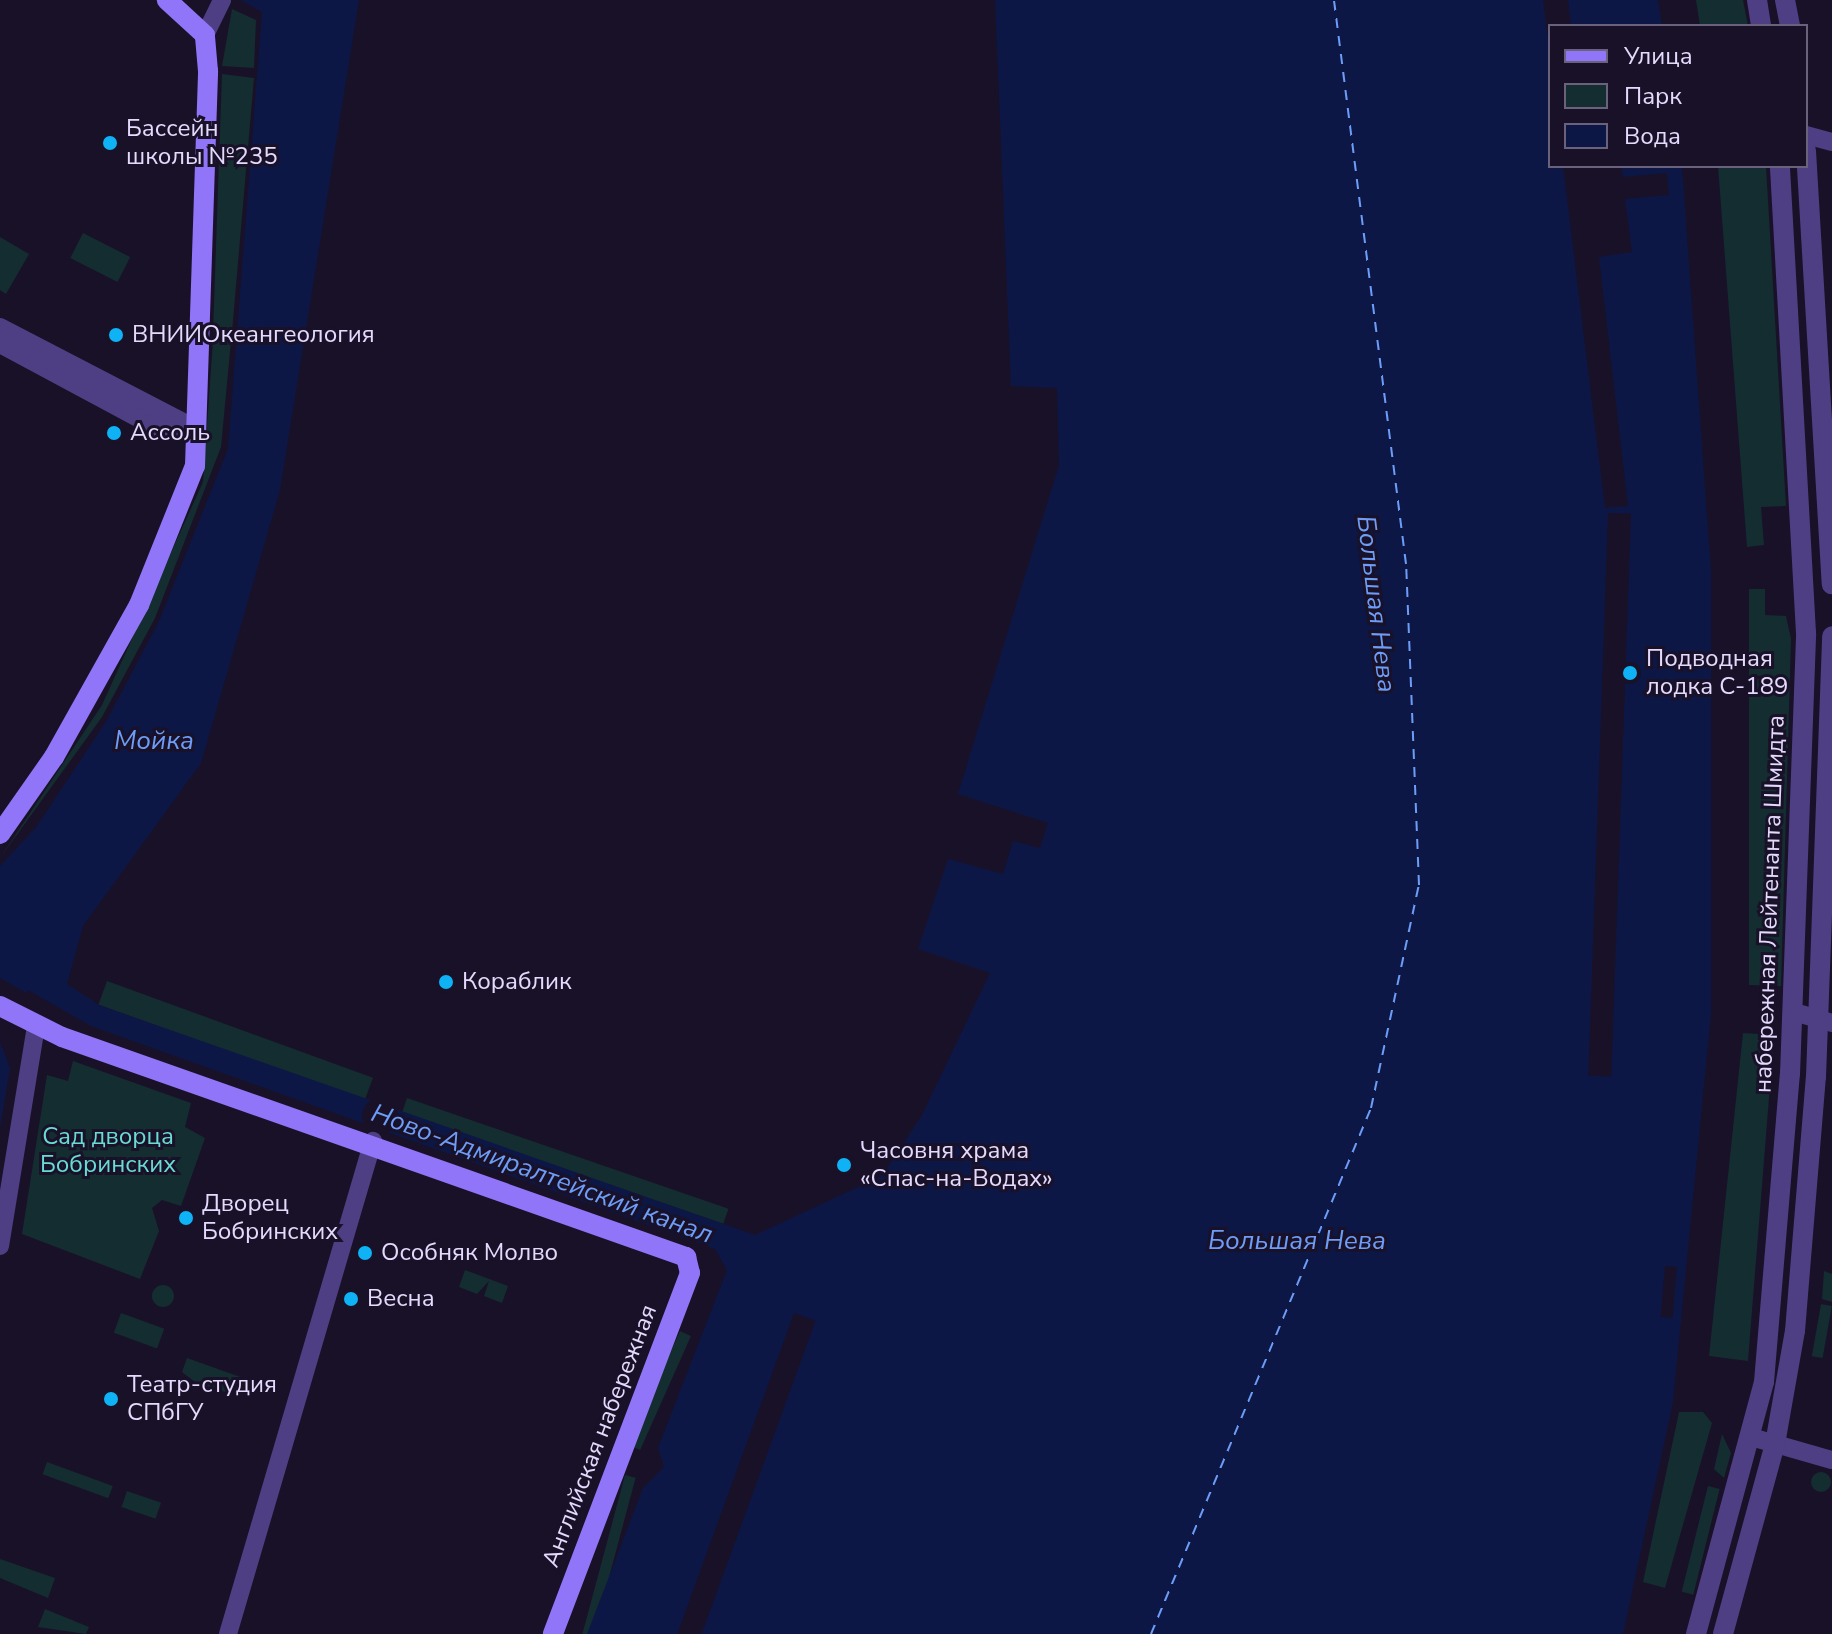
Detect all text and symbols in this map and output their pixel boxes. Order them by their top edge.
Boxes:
legend [1548,24,1808,168]
text: Улица [1624,40,1693,72]
text: Парк [1624,80,1682,112]
place label: Бассейн школы №235 [126,115,278,171]
text: Вода [1624,120,1681,152]
marker: Бассейн школы №235 [101,134,119,152]
place label: ВНИИОкеангеология [132,321,375,349]
marker: ВНИИОкеангеология [107,326,125,344]
place label: Ассоль [130,419,210,447]
marker: Ассоль [105,424,123,442]
water label: Большая Нева [1350,514,1402,694]
place label: Подводная лодка С-189 [1646,645,1788,701]
marker: Подводная лодка С-189 [1621,664,1639,682]
street label: набережная Лейтенанта Шмидта [1749,715,1791,1093]
water label: Мойка [114,725,194,757]
place label: Кораблик [462,968,572,996]
marker: Кораблик [437,973,455,991]
water label: Ново-Адмиралтейский канал [367,1098,717,1250]
park label: Сад дворца Бобринских [40,1123,176,1179]
place label: Часовня храма «Спас-на-Водах» [860,1137,1053,1193]
marker: Часовня храма «Спас-на-Водах» [835,1156,853,1174]
place label: Дворец Бобринских [202,1190,338,1246]
marker: Дворец Бобринских [177,1209,195,1227]
water label: Большая Нева [1208,1225,1386,1257]
place label: Особняк Молво [381,1239,558,1267]
marker: Особняк Молво [356,1244,374,1262]
place label: Весна [367,1285,435,1313]
marker: Весна [342,1290,360,1308]
street label: Английская набережная [537,1301,663,1571]
place label: Театр-студия СПбГУ [127,1371,277,1427]
marker: Театр-студия СПбГУ [102,1390,120,1408]

